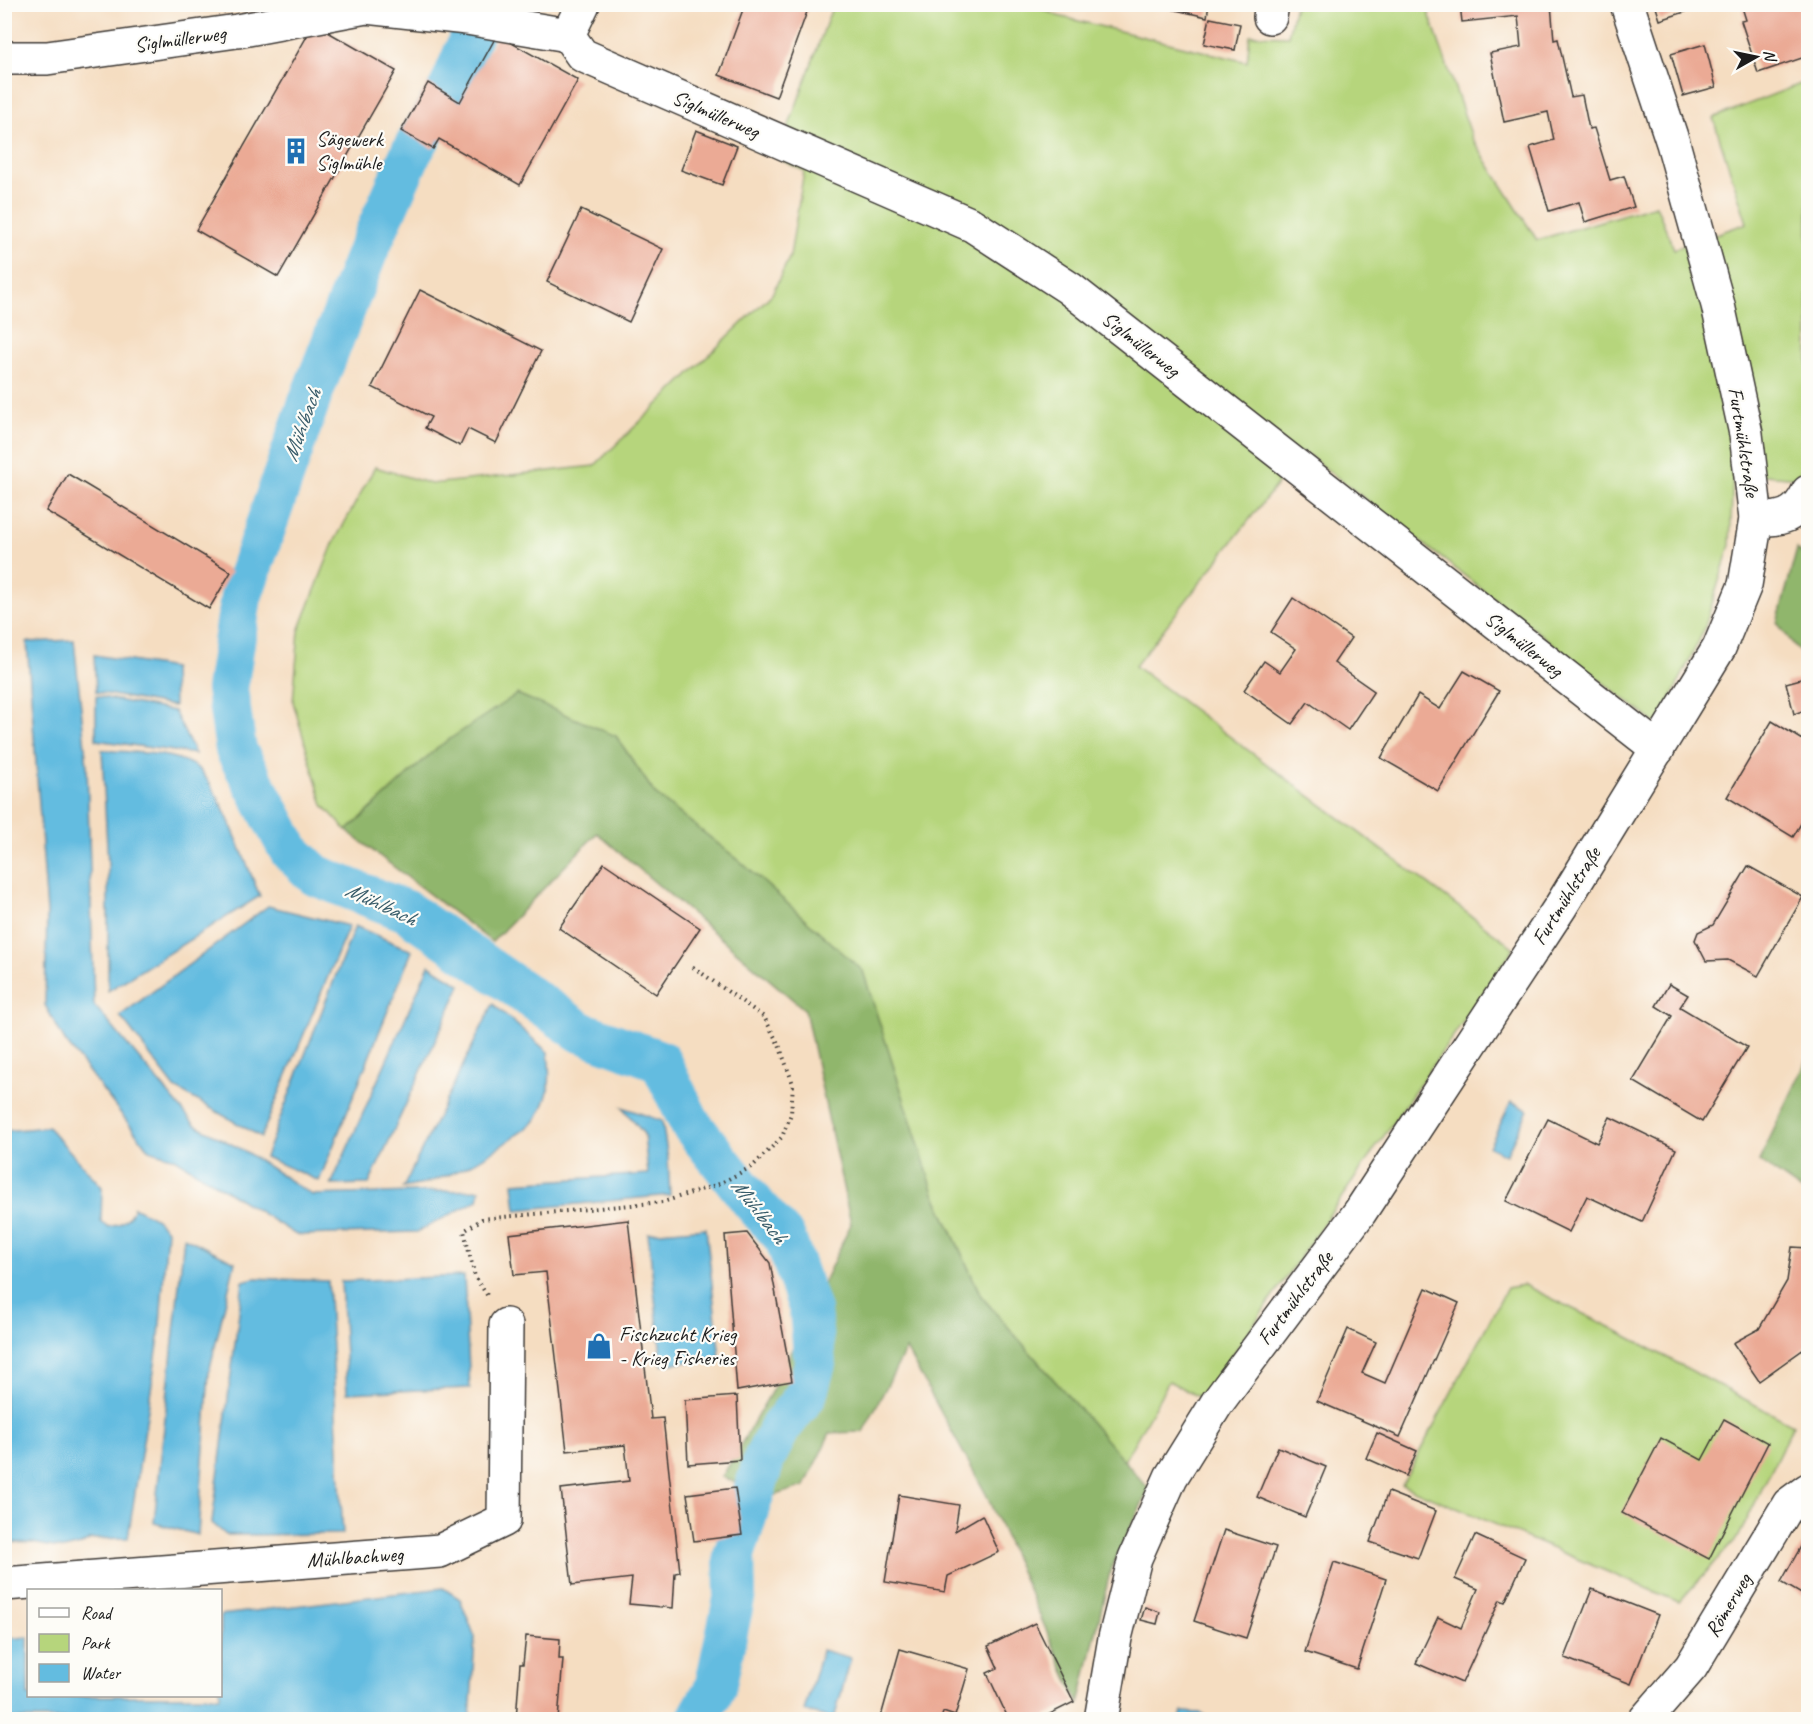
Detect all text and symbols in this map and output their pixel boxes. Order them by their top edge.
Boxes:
street label: Siglmüllerweg [133,20,229,58]
north arrow [1726,27,1786,87]
text: N [1759,48,1781,64]
street label: Siglmüllerweg [669,84,765,144]
place label: Sägewerk Siglmühle [316,126,385,176]
building icon: Sägewerk Siglmühle [281,136,311,166]
street label: Siglmüllerweg [1097,306,1186,383]
water label: Mühlbach [276,383,329,465]
street label: Furtmühlstraße [1723,385,1766,501]
street label: Siglmüllerweg [1480,606,1569,683]
street label: Furtmühlstraße [1526,840,1607,950]
water label: Mühlbach [341,875,423,933]
water label: Mühlbach [725,1173,794,1251]
street label: Furtmühlstraße [1251,1244,1340,1350]
place label: Fischzucht Krieg - Krieg Fisheries [619,1321,738,1371]
shop icon: Fischzucht Krieg - Krieg Fisheries [584,1331,614,1361]
street label: Mühlbachweg [306,1541,406,1573]
street label: Römerweg [1699,1567,1758,1642]
legend [27,1589,222,1697]
text: Road [81,1602,114,1624]
text: Park [81,1632,111,1654]
text: Water [81,1662,122,1684]

